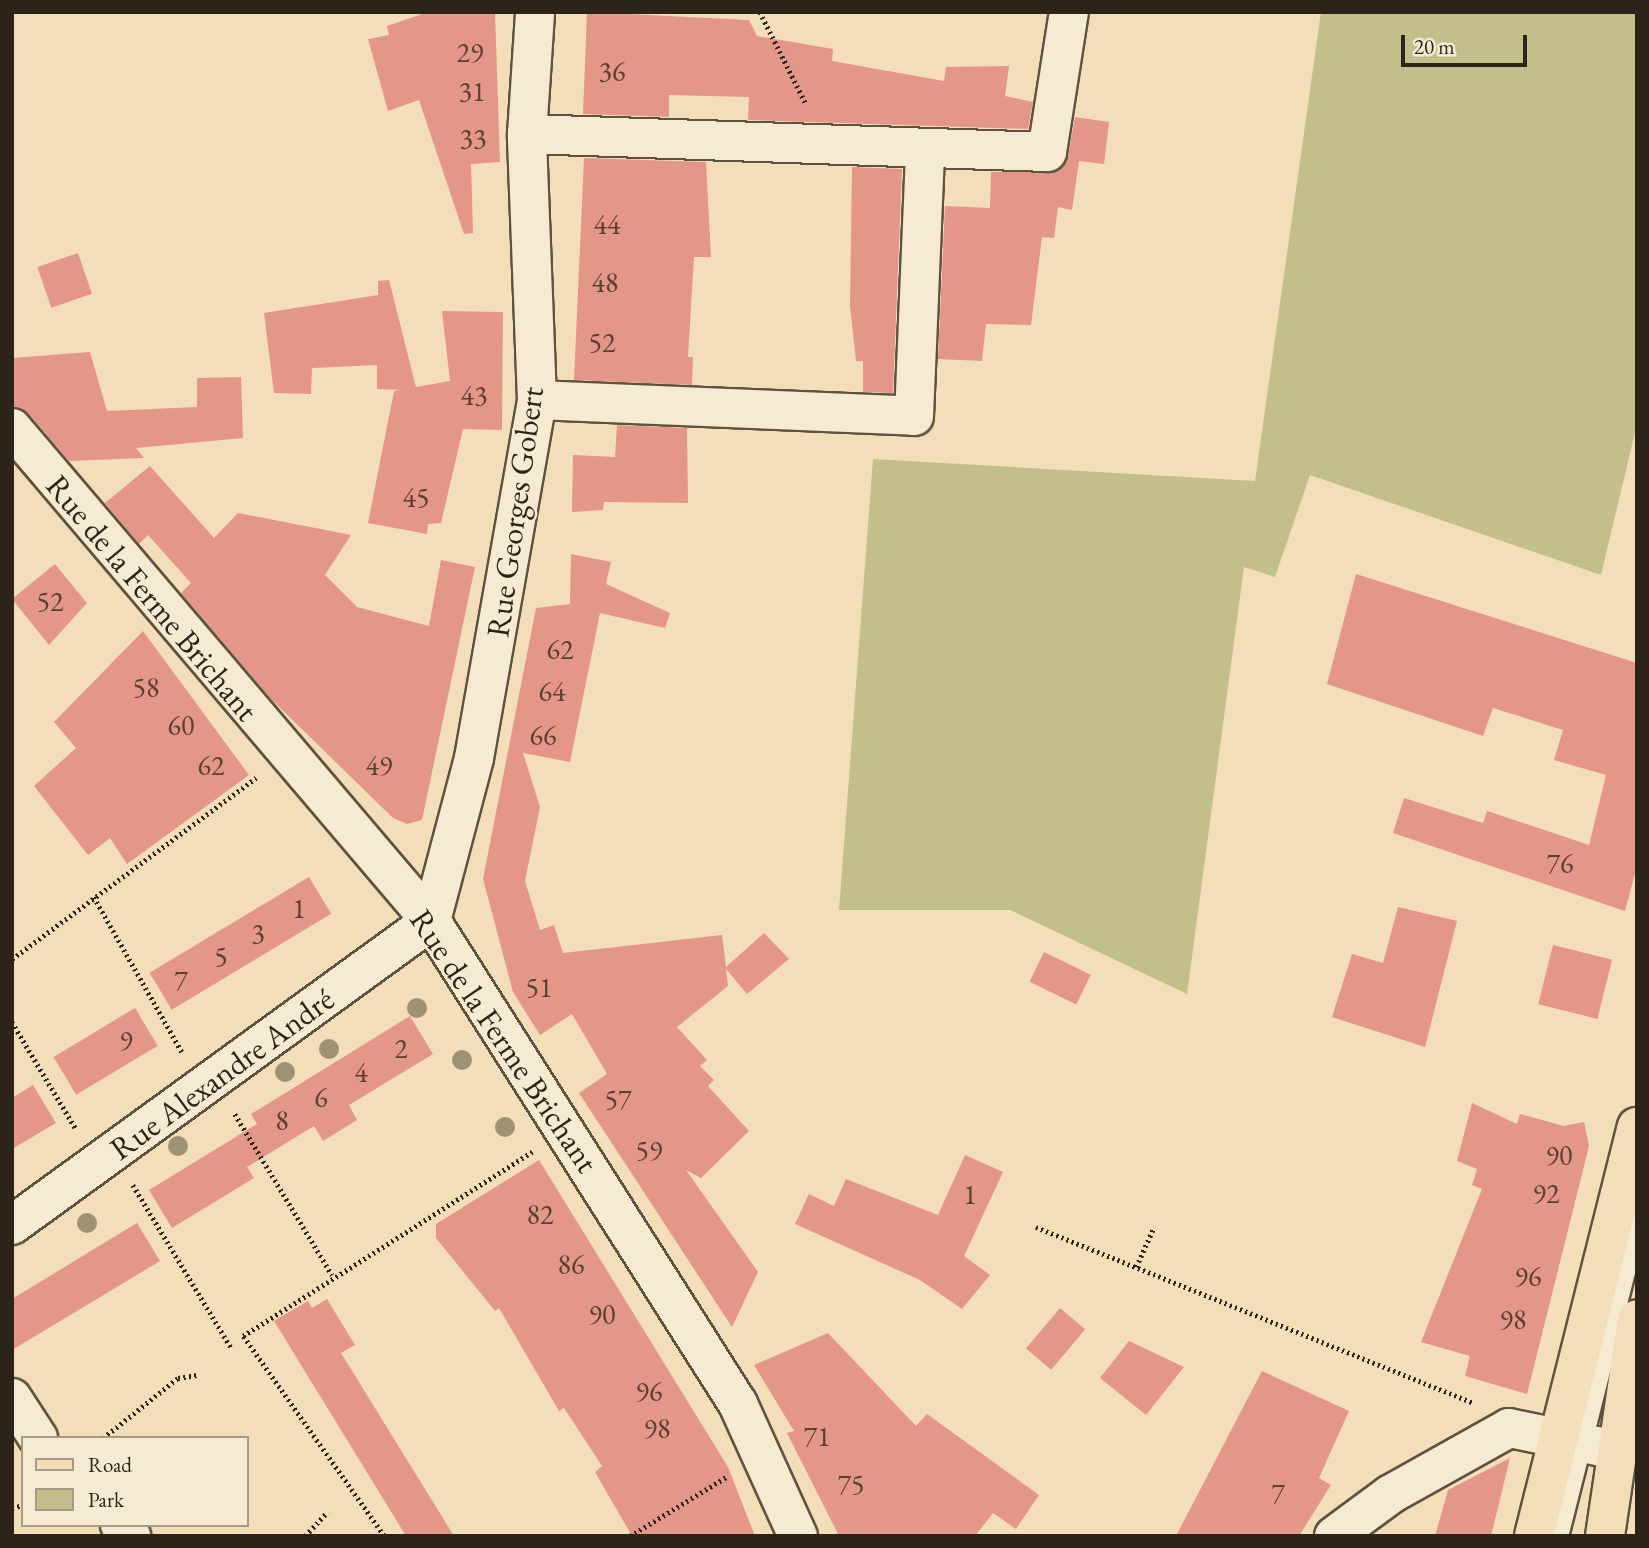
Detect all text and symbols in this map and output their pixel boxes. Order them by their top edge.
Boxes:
scale bar [1404,21,1530,65]
text: 20 m [1414,33,1455,60]
house number: 29 [457,35,483,69]
house number: 36 [599,54,625,88]
house number: 31 [459,74,485,108]
house number: 33 [460,121,486,155]
house number: 44 [594,207,620,241]
house number: 48 [592,265,618,299]
house number: 52 [589,325,615,359]
house number: 43 [461,378,487,412]
street label: Rue Georges Gobert [478,384,552,640]
street label: Rue de la Ferme Brichant [38,467,266,729]
house number: 45 [403,480,429,514]
house number: 52 [37,584,63,618]
house number: 62 [547,632,573,666]
house number: 58 [133,670,159,704]
house number: 64 [539,674,565,708]
house number: 60 [168,708,194,742]
house number: 66 [530,718,556,752]
house number: 62 [198,748,224,782]
house number: 49 [366,748,392,782]
house number: 76 [1547,846,1573,880]
house number: 1 [292,891,306,925]
street label: Rue de la Ferme Brichant [402,902,606,1180]
house number: 3 [251,916,265,950]
house number: 5 [214,939,228,973]
house number: 7 [174,963,188,997]
house number: 51 [526,970,552,1004]
street label: Rue Alexandre André [103,980,341,1168]
house number: 9 [119,1023,133,1057]
house number: 2 [394,1031,408,1065]
house number: 4 [354,1055,368,1089]
house number: 6 [314,1080,328,1114]
house number: 57 [605,1082,631,1116]
house number: 8 [275,1103,289,1137]
house number: 59 [636,1133,662,1167]
house number: 90 [1546,1138,1572,1172]
house number: 92 [1533,1176,1559,1210]
house number: 1 [963,1177,977,1211]
house number: 82 [527,1197,553,1231]
house number: 86 [558,1247,584,1281]
house number: 96 [1515,1259,1541,1293]
house number: 90 [589,1297,615,1331]
house number: 98 [1500,1302,1526,1336]
house number: 96 [636,1374,662,1408]
house number: 98 [644,1411,670,1445]
house number: 71 [804,1419,830,1453]
legend [21,1436,248,1527]
text: Road [88,1451,132,1478]
house number: 75 [838,1467,864,1501]
house number: 7 [1271,1476,1285,1510]
text: Park [88,1486,124,1513]

